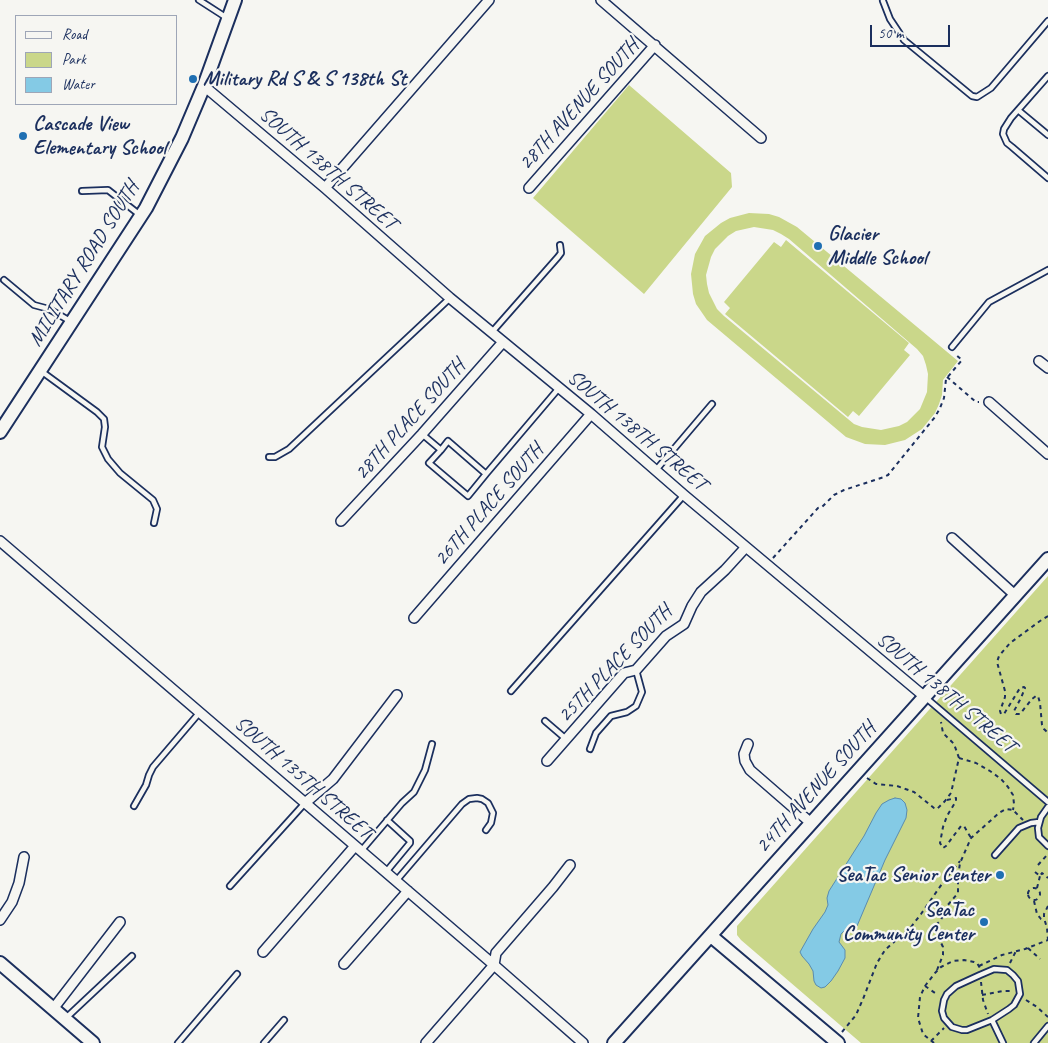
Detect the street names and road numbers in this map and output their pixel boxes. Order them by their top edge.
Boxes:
street label: 28TH AVENUE SOUTH [514,34,644,176]
street label: SOUTH 138TH STREET [254,102,402,236]
street label: MILITARY ROAD SOUTH [23,177,145,351]
street label: 28TH PLACE SOUTH [349,355,471,485]
street label: SOUTH 138TH STREET [562,365,712,497]
street label: 26TH PLACE SOUTH [429,439,549,571]
street label: 25TH PLACE SOUTH [553,600,677,728]
street label: SOUTH 138TH STREET [871,627,1021,759]
street label: SOUTH 135TH STREET [229,711,377,845]
street label: 24TH AVENUE SOUTH [751,717,881,859]

